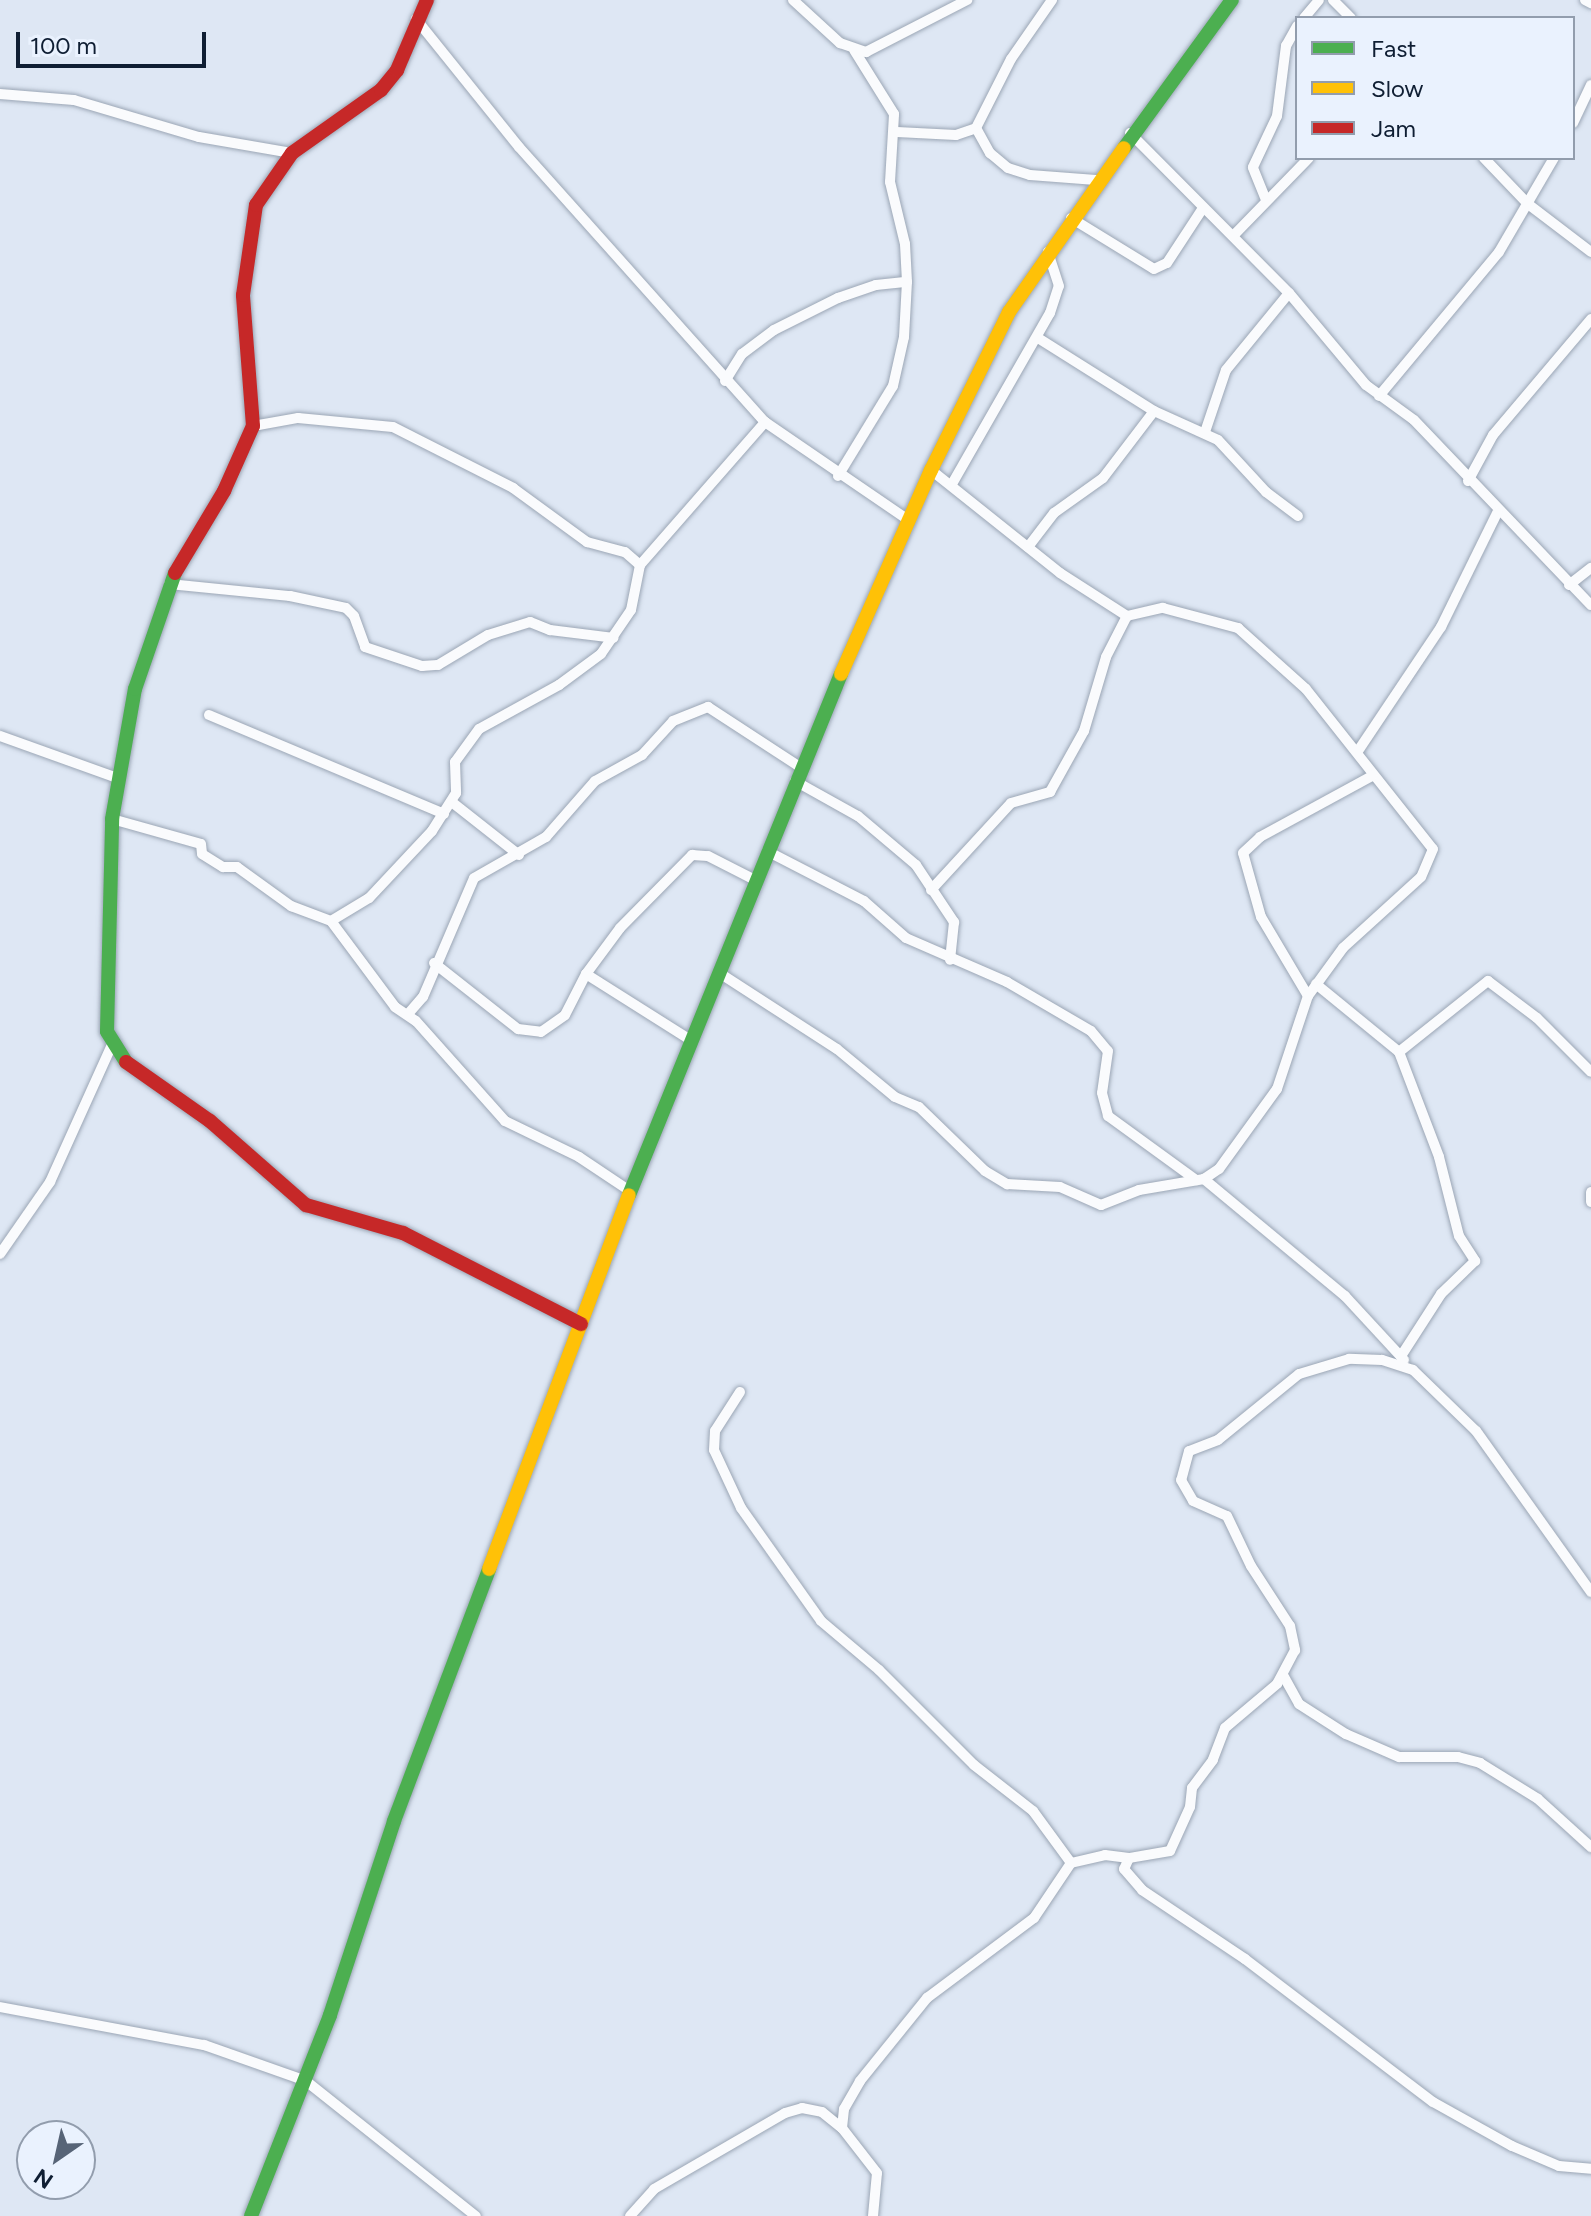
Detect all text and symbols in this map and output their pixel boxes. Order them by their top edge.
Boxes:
scale bar [20,16,210,66]
legend [1295,16,1575,160]
text: 100 m [30,31,97,60]
text: Fast [1371,34,1416,63]
text: Slow [1371,74,1423,103]
text: Jam [1371,114,1416,143]
north arrow [16,2120,96,2200]
text: N [29,2163,58,2195]

